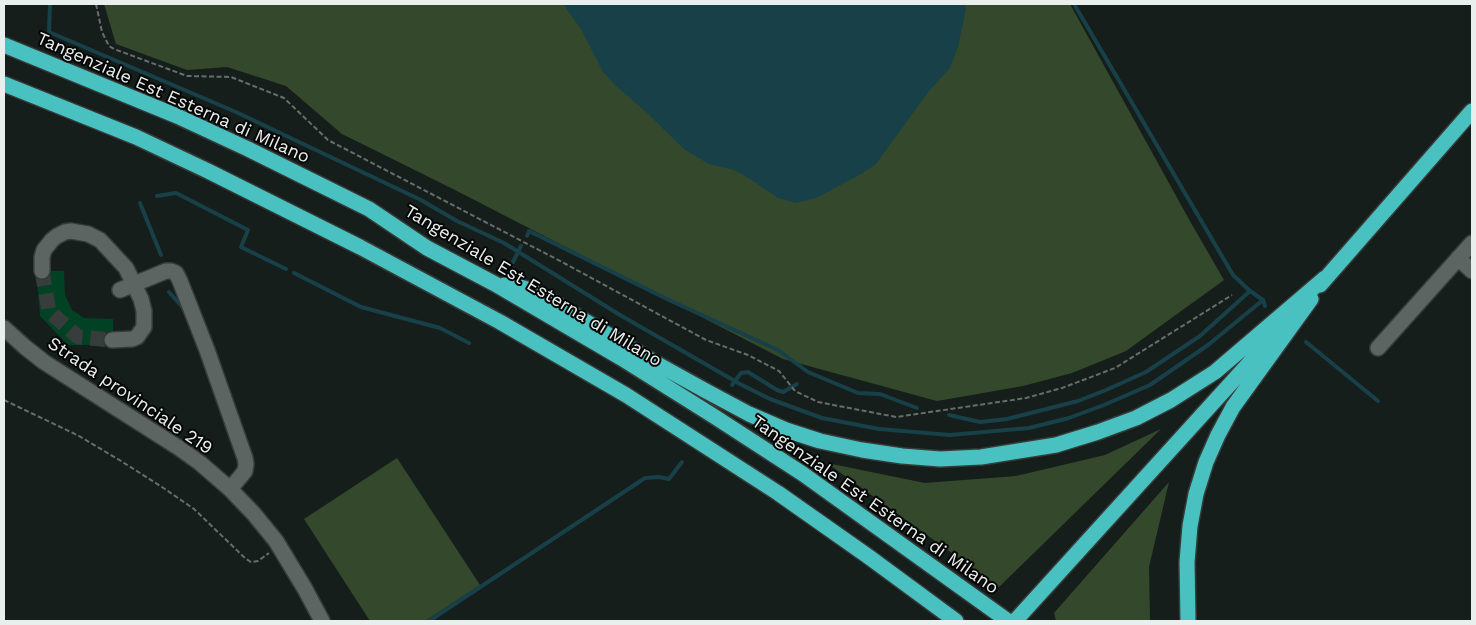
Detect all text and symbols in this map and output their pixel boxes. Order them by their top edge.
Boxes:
street label: Tangenziale Est Esterna di Milano [33,28,313,168]
street label: Tangenziale Est Esterna di Milano [400,200,666,372]
street label: Strada provinciale 219 [43,333,217,459]
street label: Tangenziale Est Esterna di Milano [747,411,1003,599]

